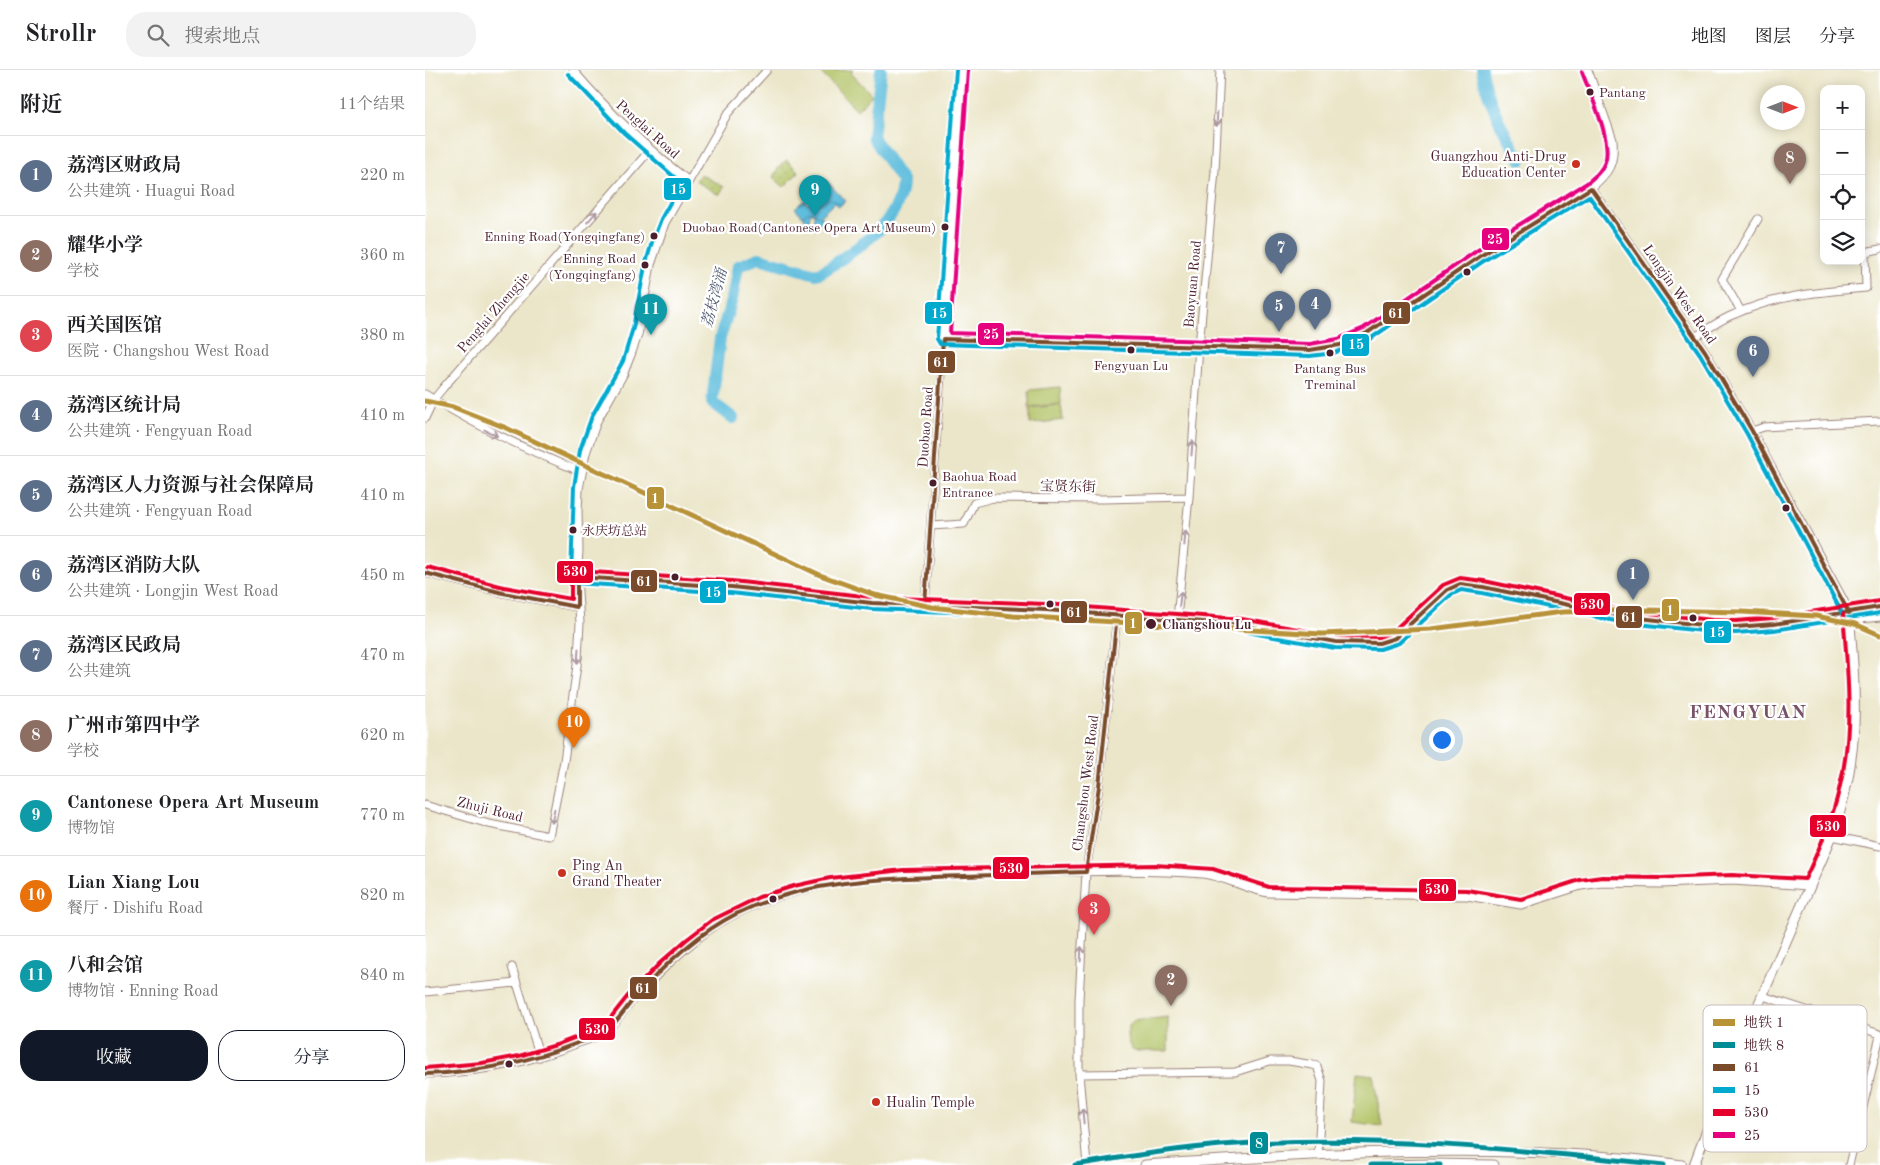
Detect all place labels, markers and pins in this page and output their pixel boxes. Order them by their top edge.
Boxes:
marker: Pantang [1585,87,1595,97]
place label: Pantang [1599,87,1646,100]
pin: 8 [1774,143,1806,184]
place label: Guangzhou Anti-Drug Education Center [1430,150,1566,180]
marker: Guangzhou Anti-Drug Education Center [1570,158,1582,170]
pin: 9 [799,175,831,216]
place label: Duobao Road(Cantonese Opera Art Museum) [682,222,936,235]
marker: Duobao Road(Cantonese Opera Art Museum) [940,222,950,232]
place label: Enning Road(Yongqingfang) [484,231,645,244]
marker: Enning Road(Yongqingfang) [649,231,659,241]
pin: 7 [1265,233,1297,274]
place label: Enning Road (Yongqingfang) [549,253,636,282]
marker: Enning Road (Yongqingfang) [640,260,650,270]
unlabelled marker [1462,267,1472,277]
pin: 4 [1299,289,1331,330]
pin: 5 [1263,291,1295,332]
pin: 11 [635,294,667,335]
pin: 6 [1737,336,1769,377]
marker: Fengyuan Lu [1126,345,1136,355]
marker: Pantang Bus Treminal [1325,348,1335,358]
place label: Fengyuan Lu [1094,360,1168,373]
place label: Pantang Bus Treminal [1294,363,1366,392]
place label: Baohua Road Entrance [942,471,1017,500]
marker: Baohua Road Entrance [928,478,938,488]
unlabelled marker [1781,503,1791,513]
place label: 永庆坊总站 [582,524,647,538]
marker: 永庆坊总站 [568,525,578,535]
pin: 1 [1617,559,1649,600]
unlabelled marker [670,572,680,582]
unlabelled marker [1045,599,1055,609]
unlabelled marker [1688,613,1698,623]
marker: Changshou Lu [1144,617,1158,631]
place label: Changshou Lu [1162,618,1252,632]
pin: 10 [558,707,590,748]
place label: Ping An Grand Theater [572,859,662,889]
marker: Ping An Grand Theater [556,867,568,879]
unlabelled marker [768,894,778,904]
pin: 3 [1078,894,1110,935]
pin: 2 [1155,965,1187,1006]
unlabelled marker [504,1059,514,1069]
marker: Hualin Temple [870,1096,882,1108]
place label: Hualin Temple [886,1096,975,1110]

